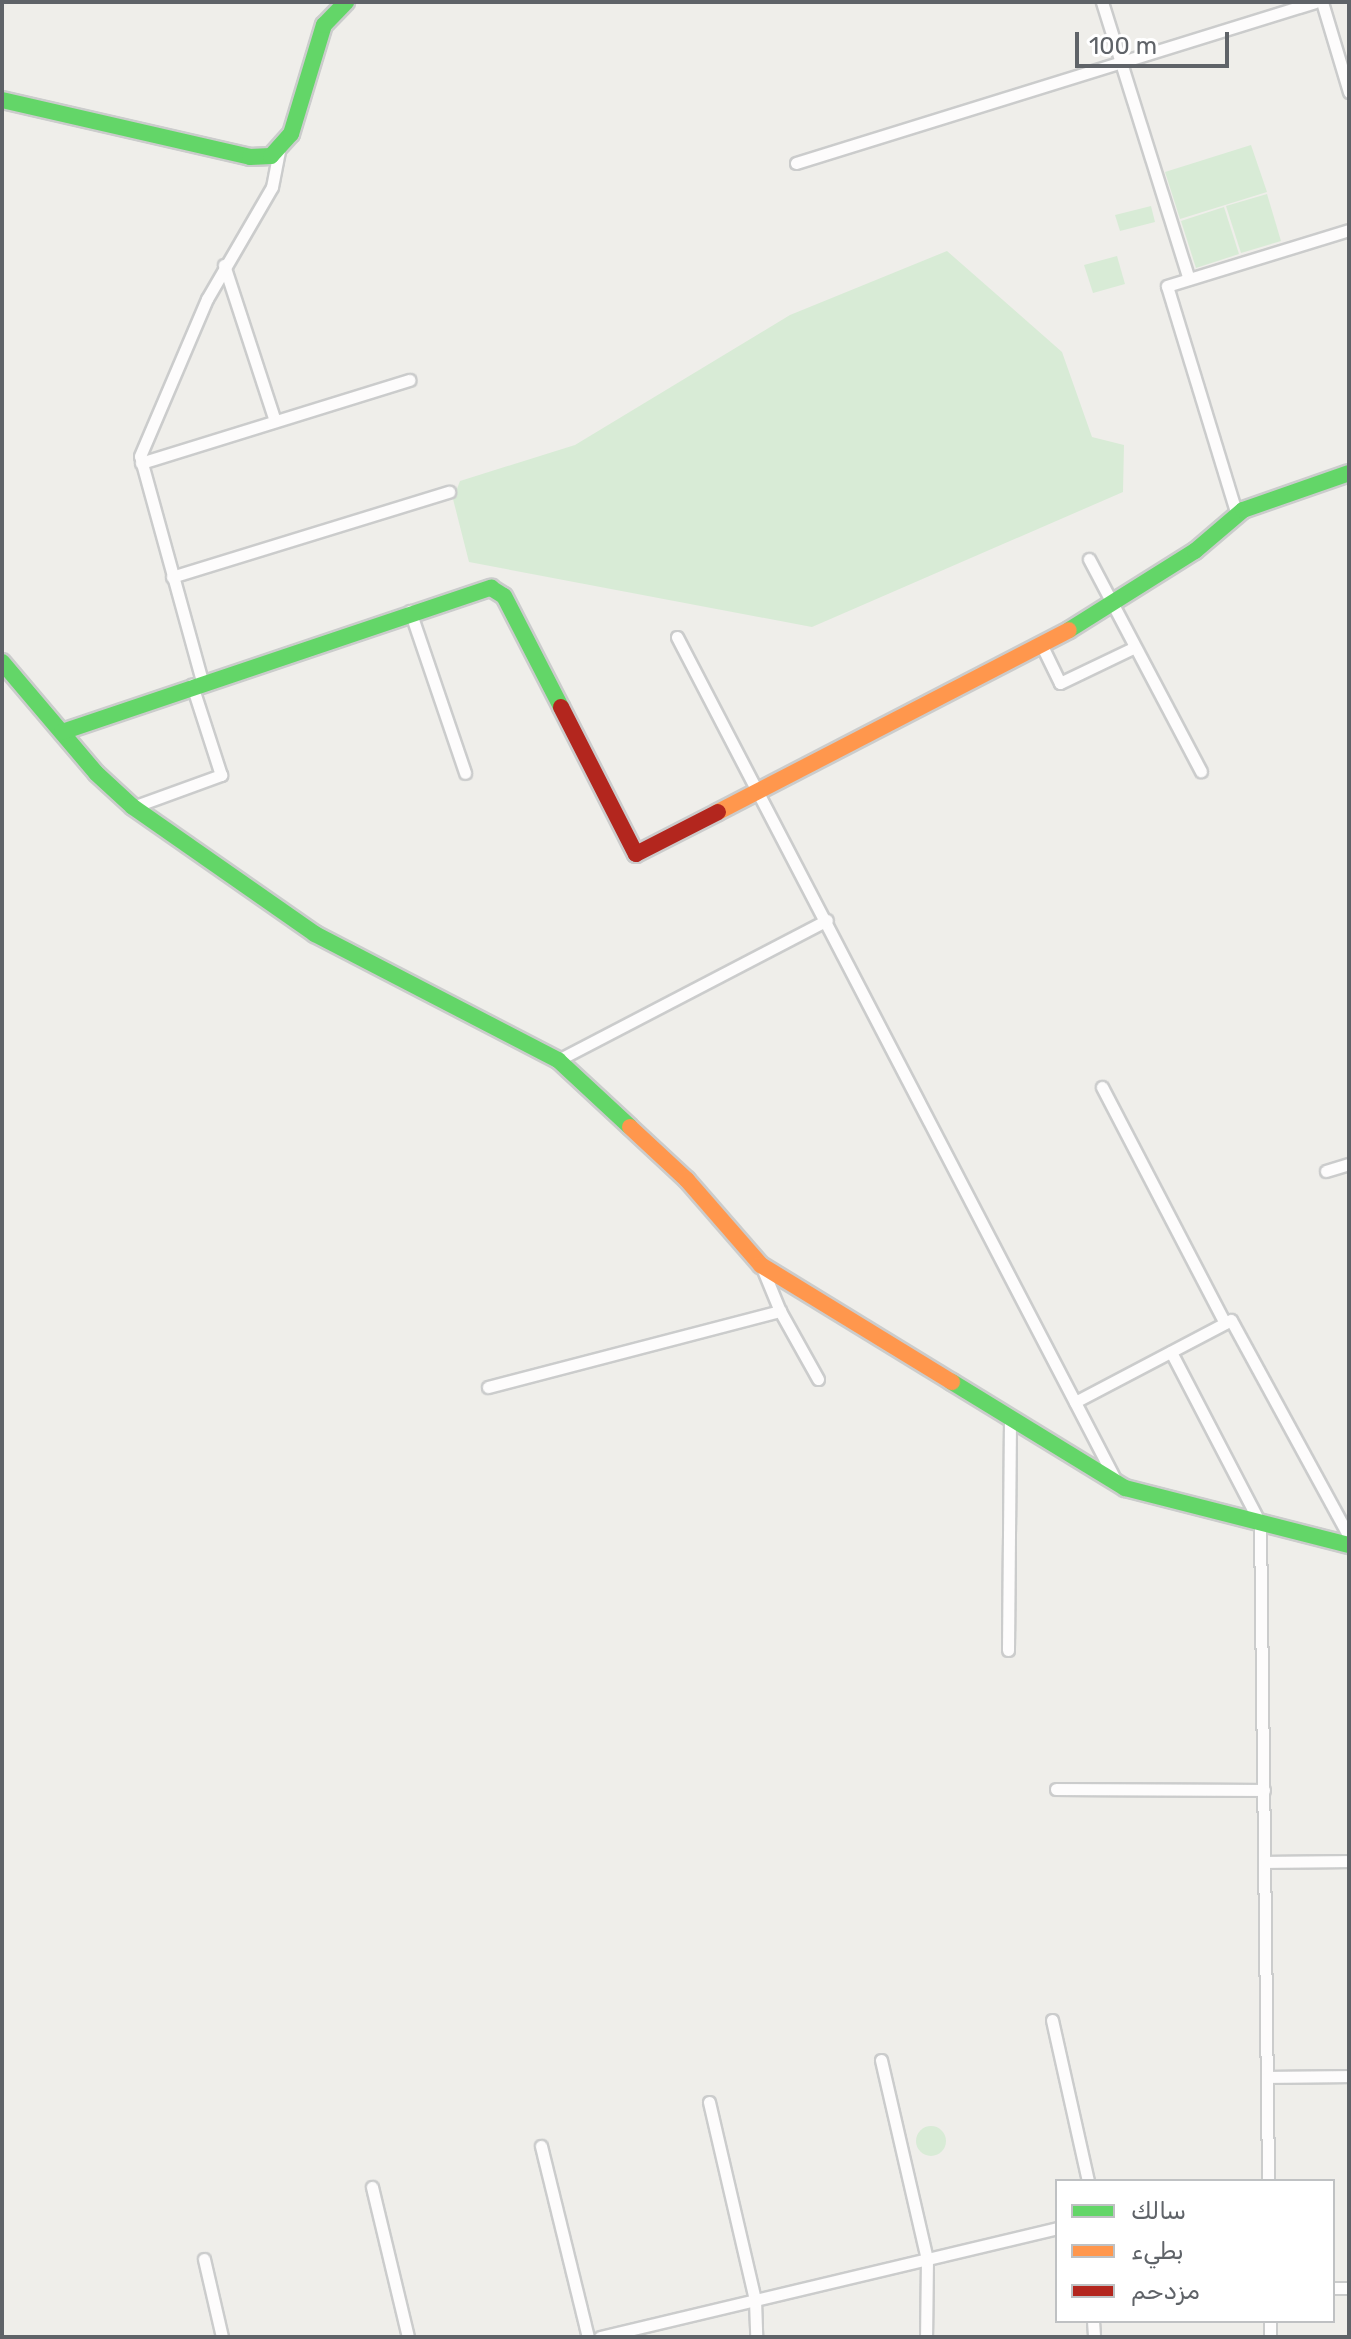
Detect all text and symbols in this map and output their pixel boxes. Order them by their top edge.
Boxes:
scale bar [1079,16,1233,66]
text: 100 m [1089,32,1157,60]
legend [1055,2179,1335,2323]
text: سالك [1131,2197,1186,2225]
text: بطيء [1131,2237,1184,2265]
text: مزدحم [1131,2277,1200,2305]

